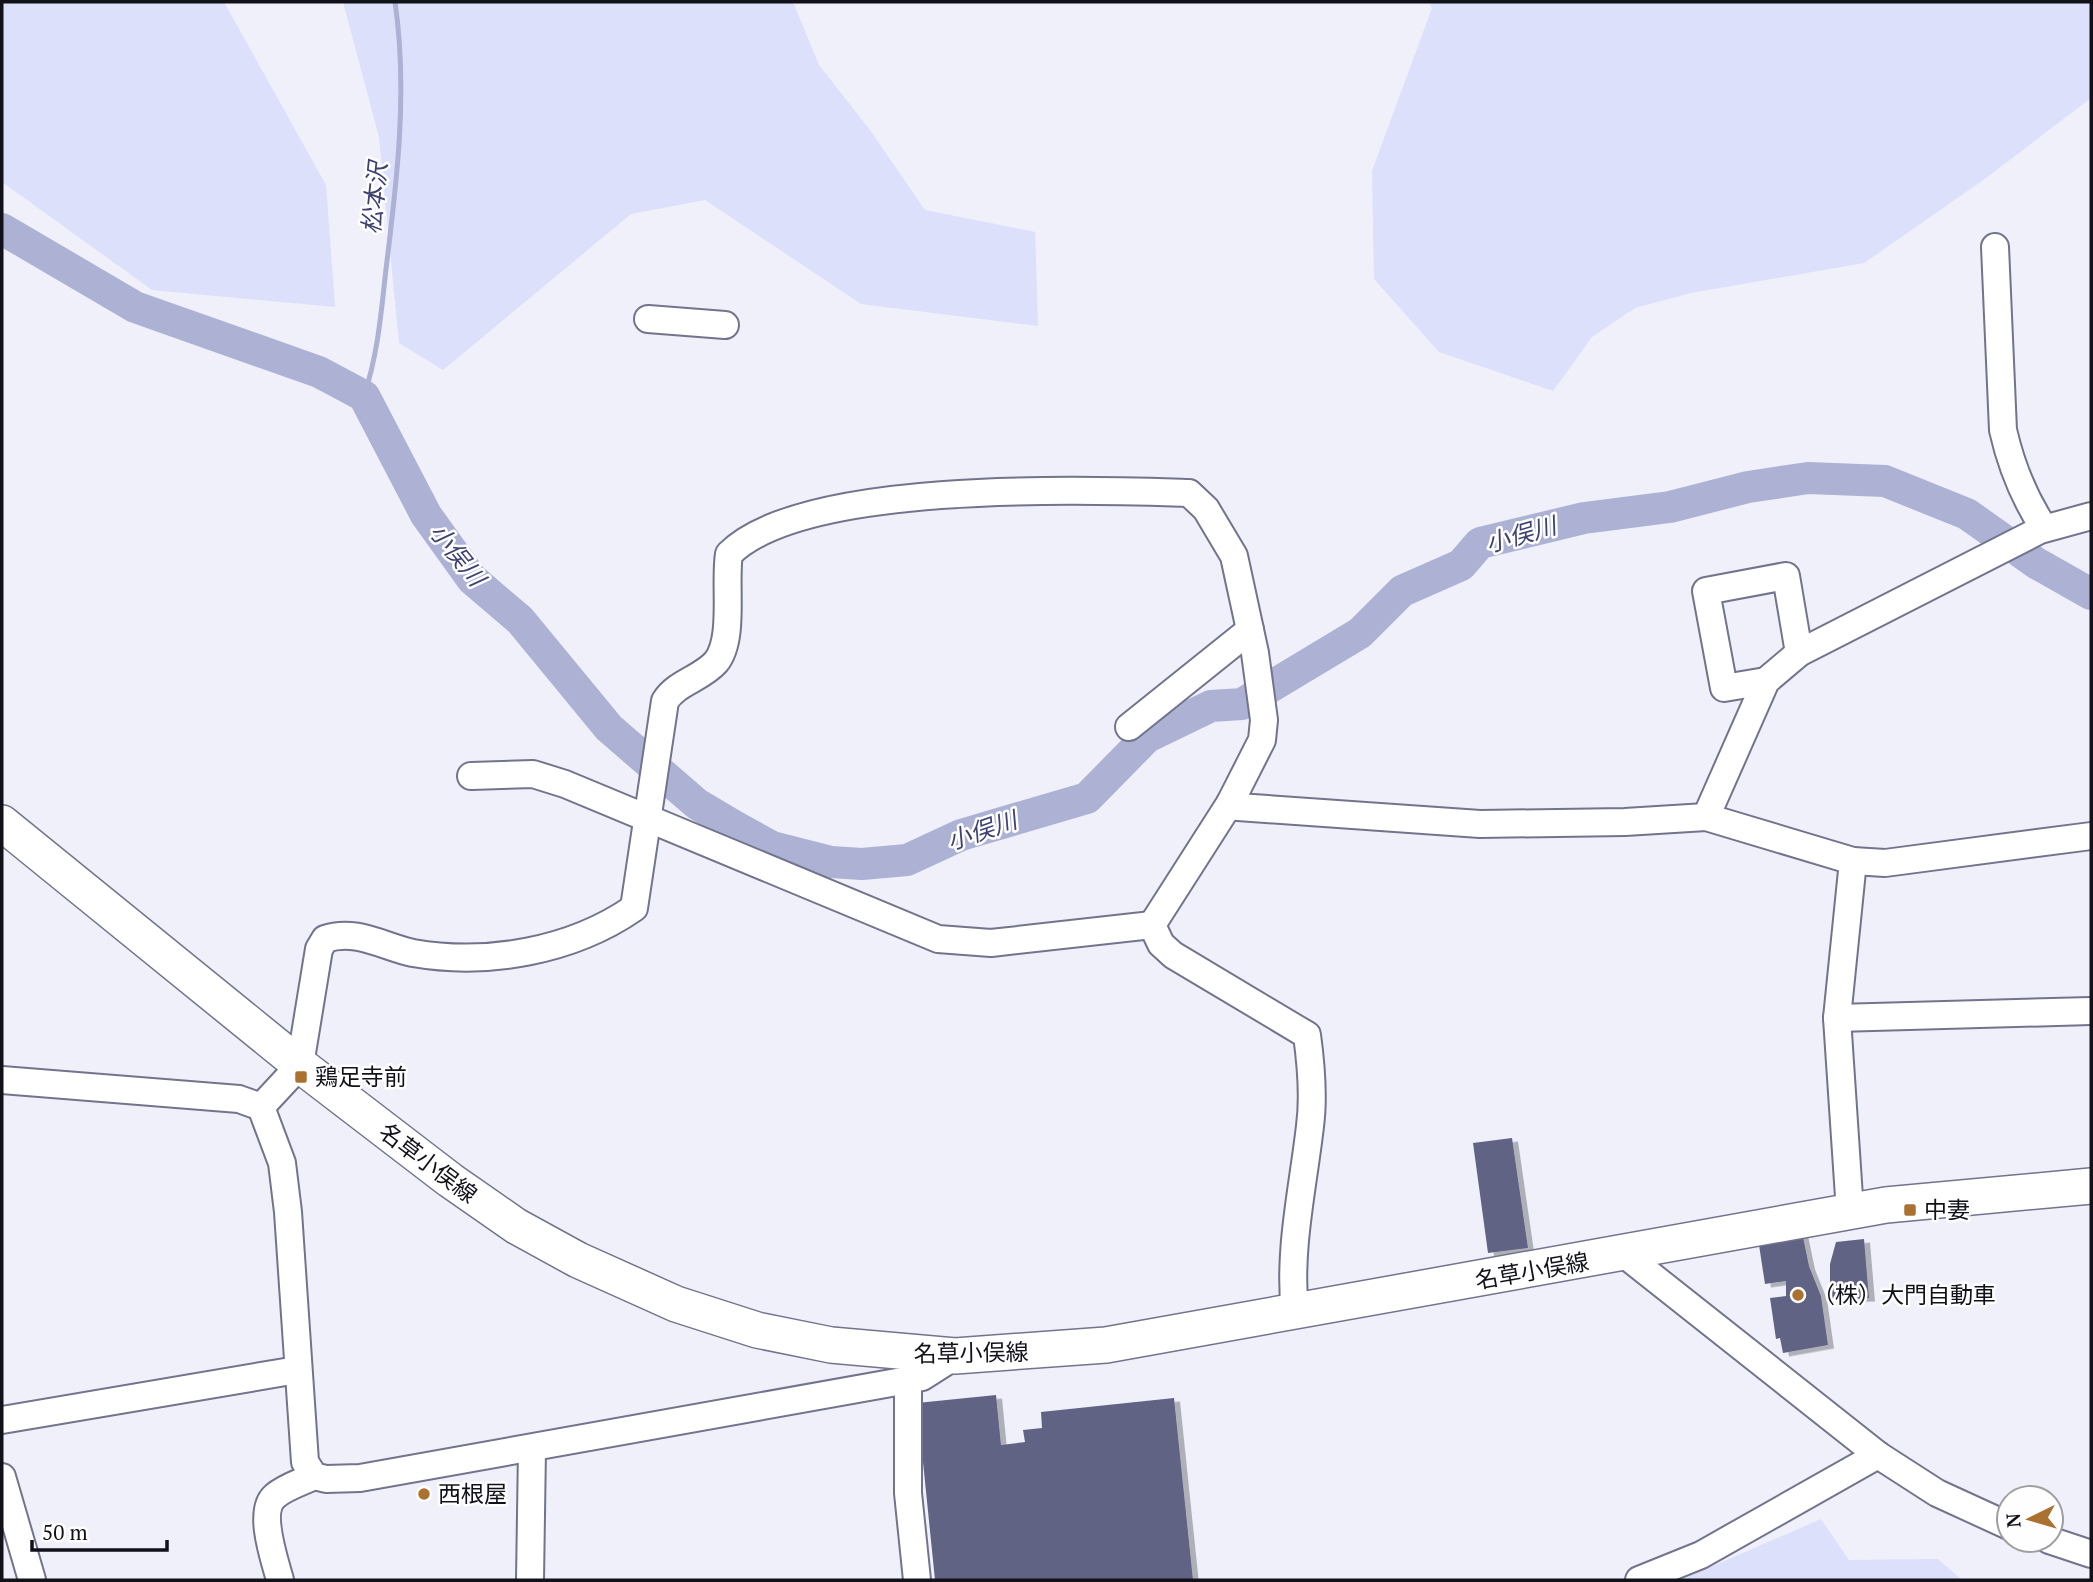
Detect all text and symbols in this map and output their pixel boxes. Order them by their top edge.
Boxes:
water label: 松本沢 [354,157,394,235]
water label: 小俣川 [1482,508,1563,559]
water label: 小俣川 [423,516,495,595]
water label: 小俣川 [942,802,1024,857]
place label: 鶏足寺前 [315,1061,407,1092]
marker: 鶏足寺前 [293,1069,309,1085]
street label: 名草小俣線 [373,1116,484,1210]
place label: 中妻 [1924,1194,1970,1225]
marker: 中妻 [1902,1202,1918,1218]
street label: 名草小俣線 [1473,1245,1591,1296]
place label: （株）大門自動車 [1812,1279,1996,1310]
marker: （株）大門自動車 [1790,1287,1806,1303]
street label: 名草小俣線 [913,1336,1029,1369]
place label: 西根屋 [438,1478,507,1509]
north arrow [1995,1484,2065,1554]
marker: 西根屋 [416,1486,432,1502]
scale bar [32,1508,166,1552]
text: N [1999,1512,2026,1529]
text: 50 m [42,1518,88,1546]

